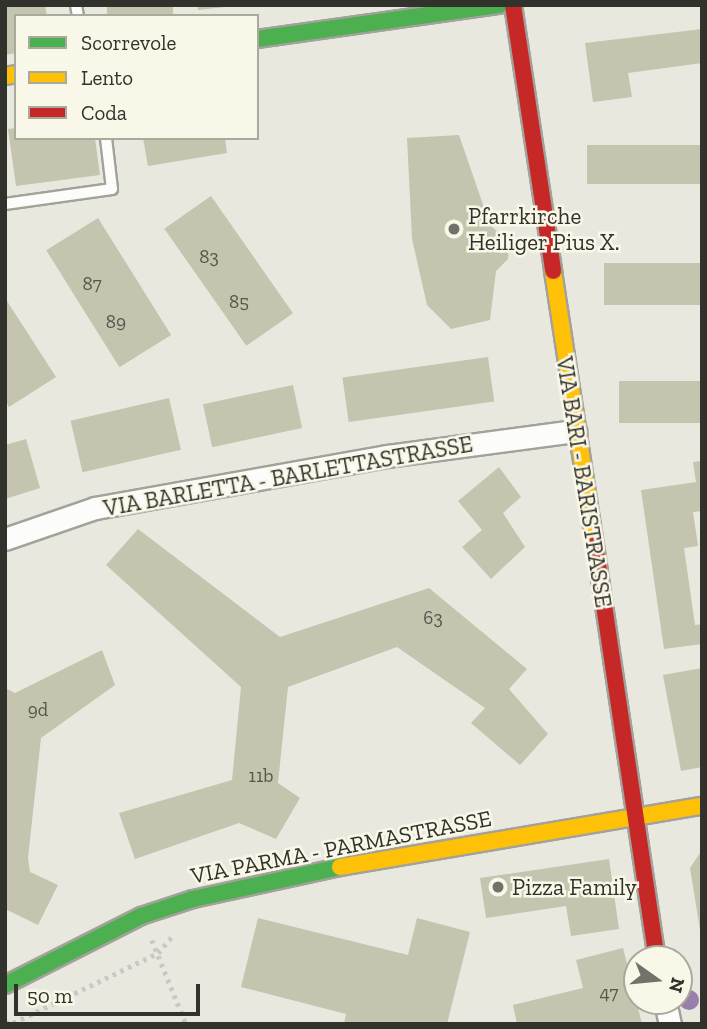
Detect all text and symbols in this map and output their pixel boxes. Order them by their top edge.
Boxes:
legend [14,14,259,140]
text: Scorrevole [81,30,176,55]
text: Lento [81,65,133,90]
text: Coda [81,100,127,125]
place label: Pfarrkirche Heiliger Pius X. [468,202,620,256]
marker: Pfarrkirche Heiliger Pius X. [446,221,462,237]
house number: 83 [199,246,219,268]
house number: 87 [82,273,102,295]
house number: 85 [229,291,249,313]
house number: 89 [106,311,126,333]
street label: VIA BARI - BARISTRASSE [550,354,618,610]
street label: VIA BARLETTA - BARLETTASTRASSE [100,430,476,522]
house number: 63 [423,607,443,629]
house number: 9d [28,699,48,721]
house number: 11b [249,765,273,787]
street label: VIA PARMA - PARMASTRASSE [188,804,494,890]
place label: Pizza Family [512,873,637,901]
marker: Pizza Family [490,879,506,895]
north arrow [623,945,693,1015]
scale bar [18,970,203,1014]
text: N [664,975,690,995]
house number: 47 [600,982,618,1004]
text: 50 m [27,983,73,1008]

